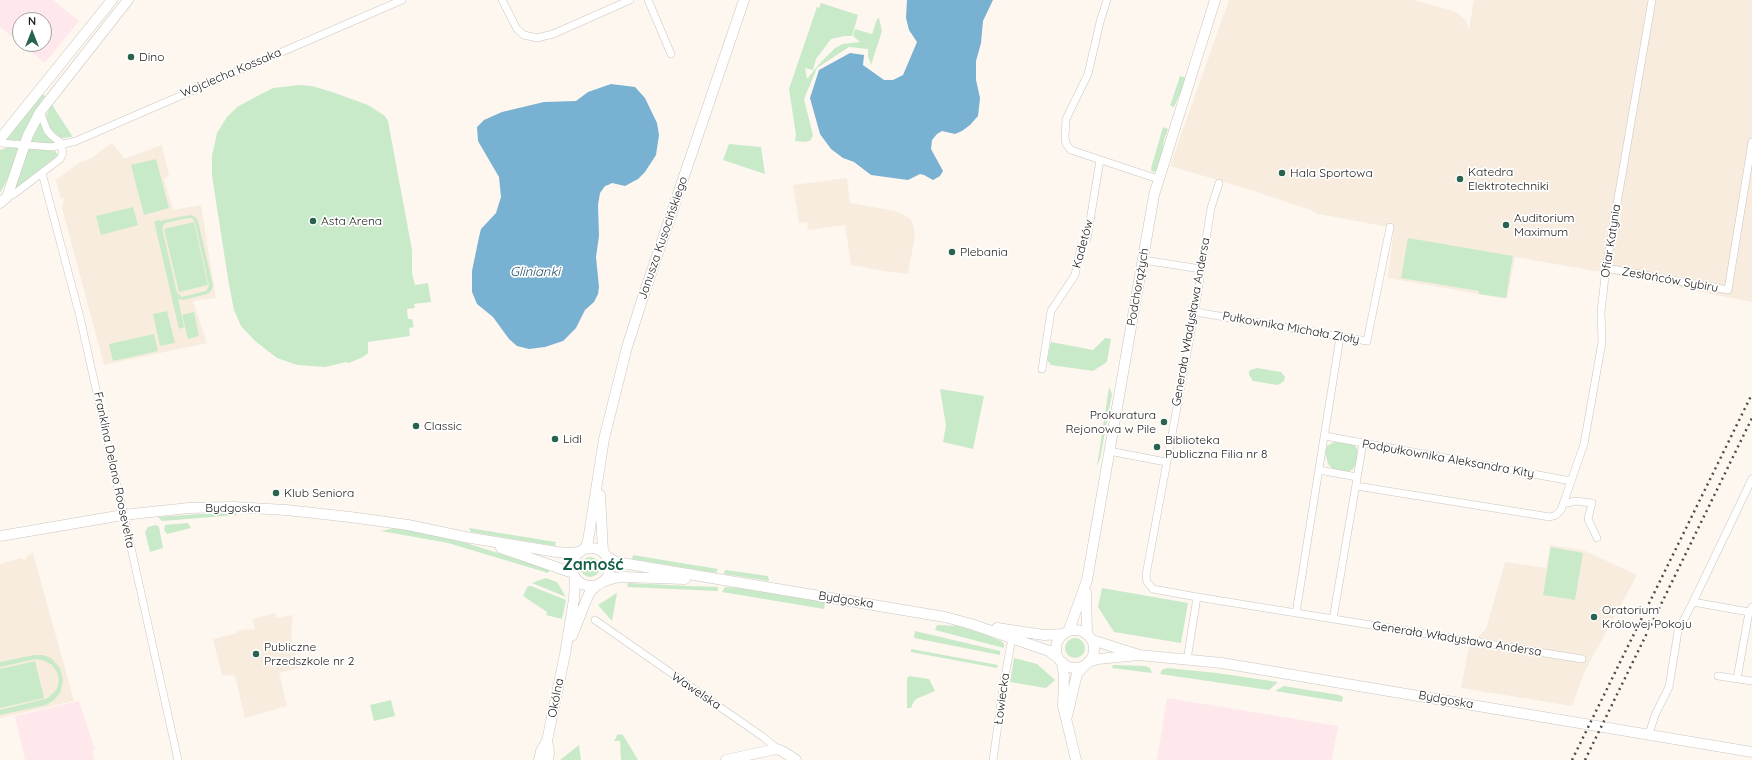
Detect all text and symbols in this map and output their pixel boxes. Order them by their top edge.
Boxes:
north arrow [12,12,52,52]
text: N [28,14,36,28]
street label: Wojciecha Kossaka [178,45,284,101]
place label: Dino [139,50,164,64]
marker: Dino [126,52,136,62]
place label: Katedra Elektrotechniki [1468,165,1549,193]
place label: Hala Sportowa [1290,166,1373,180]
marker: Hala Sportowa [1277,168,1287,178]
marker: Katedra Elektrotechniki [1455,174,1465,184]
street label: Janusza Kusocińskiego [635,175,691,301]
street label: Ofiar Katynia [1598,203,1624,279]
place label: Auditorium Maximum [1514,211,1575,239]
place label: Asta Arena [321,214,382,228]
marker: Asta Arena [308,216,318,226]
street label: Kadetów [1070,218,1096,270]
marker: Auditorium Maximum [1501,220,1511,230]
street label: Generała Władysława Andersa [1169,237,1213,407]
place label: Plebania [960,245,1008,259]
marker: Plebania [947,247,957,257]
street label: Podchorążych [1124,247,1152,327]
water label: Glinianki [510,264,560,280]
street label: Zesłańców Sybiru [1621,264,1719,296]
street label: Pułkownika Michała Zioły [1221,309,1361,347]
street label: Franklina Delano Roosevelta [90,390,138,550]
place label: Prokuratura Rejonowa w Pile [1066,408,1156,436]
marker: Prokuratura Rejonowa w Pile [1159,417,1169,427]
place label: Classic [424,419,462,433]
marker: Classic [411,421,421,431]
place label: Lidl [563,432,582,446]
place label: Biblioteka Publiczna Filia nr 8 [1165,433,1268,461]
marker: Lidl [550,434,560,444]
street label: Podpułkownika Aleksandra Kity [1361,437,1535,481]
marker: Biblioteka Publiczna Filia nr 8 [1152,442,1162,452]
place label: Klub Seniora [284,486,354,500]
marker: Klub Seniora [271,488,281,498]
street label: Bydgoska [205,501,261,515]
district label: Zamość [562,555,624,575]
street label: Bydgoska [817,589,875,611]
place label: Oratorium Królowej Pokoju [1602,603,1692,631]
marker: Oratorium Królowej Pokoju [1589,612,1599,622]
street label: Generała Władysława Andersa [1371,619,1543,659]
place label: Publiczne Przedszkole nr 2 [264,640,354,668]
marker: Publiczne Przedszkole nr 2 [251,649,261,659]
street label: Wawelska [669,669,723,713]
street label: Łowiecka [991,672,1013,726]
street label: Okólna [545,677,567,719]
street label: Bydgoska [1417,688,1475,712]

